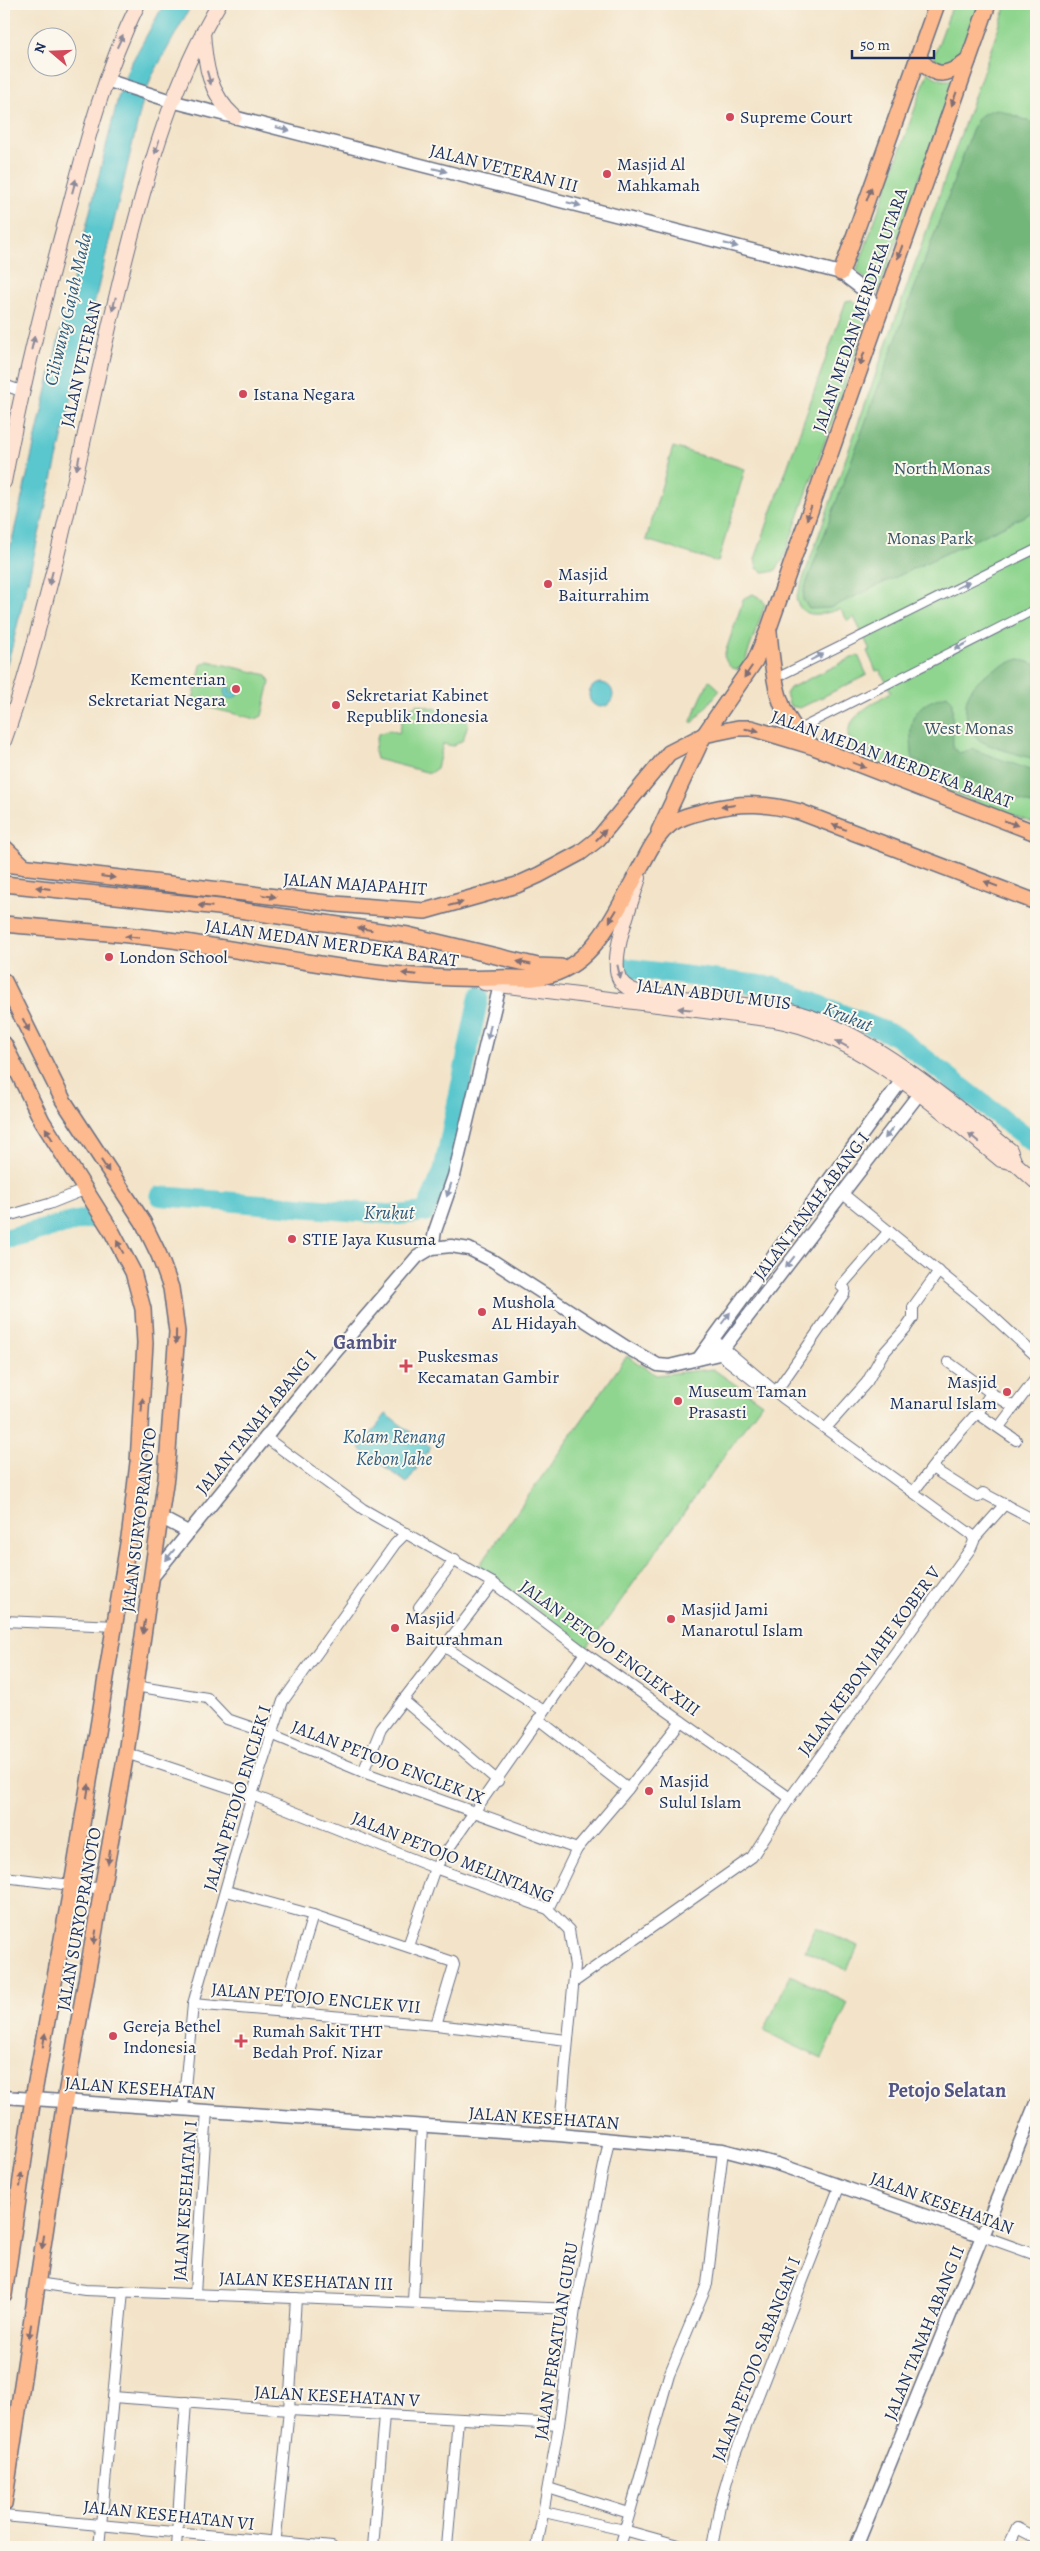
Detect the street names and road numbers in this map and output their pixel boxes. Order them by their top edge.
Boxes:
street label: JALAN VETERAN III [427,138,581,198]
street label: JALAN MEDAN MERDEKA UTARA [807,184,913,435]
street label: JALAN VETERAN [55,298,107,430]
street label: JALAN MEDAN MERDEKA BARAT [768,704,1016,814]
street label: JALAN MAJAPAHIT [282,867,428,901]
street label: JALAN MEDAN MERDEKA BARAT [204,913,460,973]
street label: JALAN ABDUL MUIS [636,973,792,1015]
street label: JALAN TANAH ABANG I [747,1127,875,1285]
street label: JALAN TANAH ABANG I [190,1345,322,1499]
street label: JALAN SURYOPRANOTO [116,1426,162,1614]
street label: JALAN KEBON JAHE KOBER V [792,1561,946,1761]
street label: JALAN PETOJO ENCLEK XIII [515,1574,705,1722]
street label: JALAN PETOJO ENCLEK I [197,1702,277,1894]
street label: JALAN PETOJO ENCLEK IX [288,1714,488,1810]
street label: JALAN PETOJO MELINTANG [348,1805,558,1909]
street label: JALAN SURYOPRANOTO [51,1825,107,2013]
street label: JALAN PETOJO ENCLEK VII [210,1977,422,2019]
street label: JALAN KESEHATAN [64,2071,216,2105]
street label: JALAN KESEHATAN [468,2101,620,2135]
street label: JALAN KESEHATAN I [167,2120,203,2282]
street label: JALAN KESEHATAN [867,2166,1017,2240]
street label: JALAN PERSATUAN GURU [528,2240,584,2442]
street label: JALAN TANAH ABANG II [878,2242,970,2424]
street label: JALAN PETOJO SABANGAN I [706,2253,806,2465]
street label: JALAN KESEHATAN III [218,2266,394,2296]
street label: JALAN KESEHATAN V [254,2380,420,2412]
street label: JALAN KESEHATAN VI [82,2494,256,2536]

